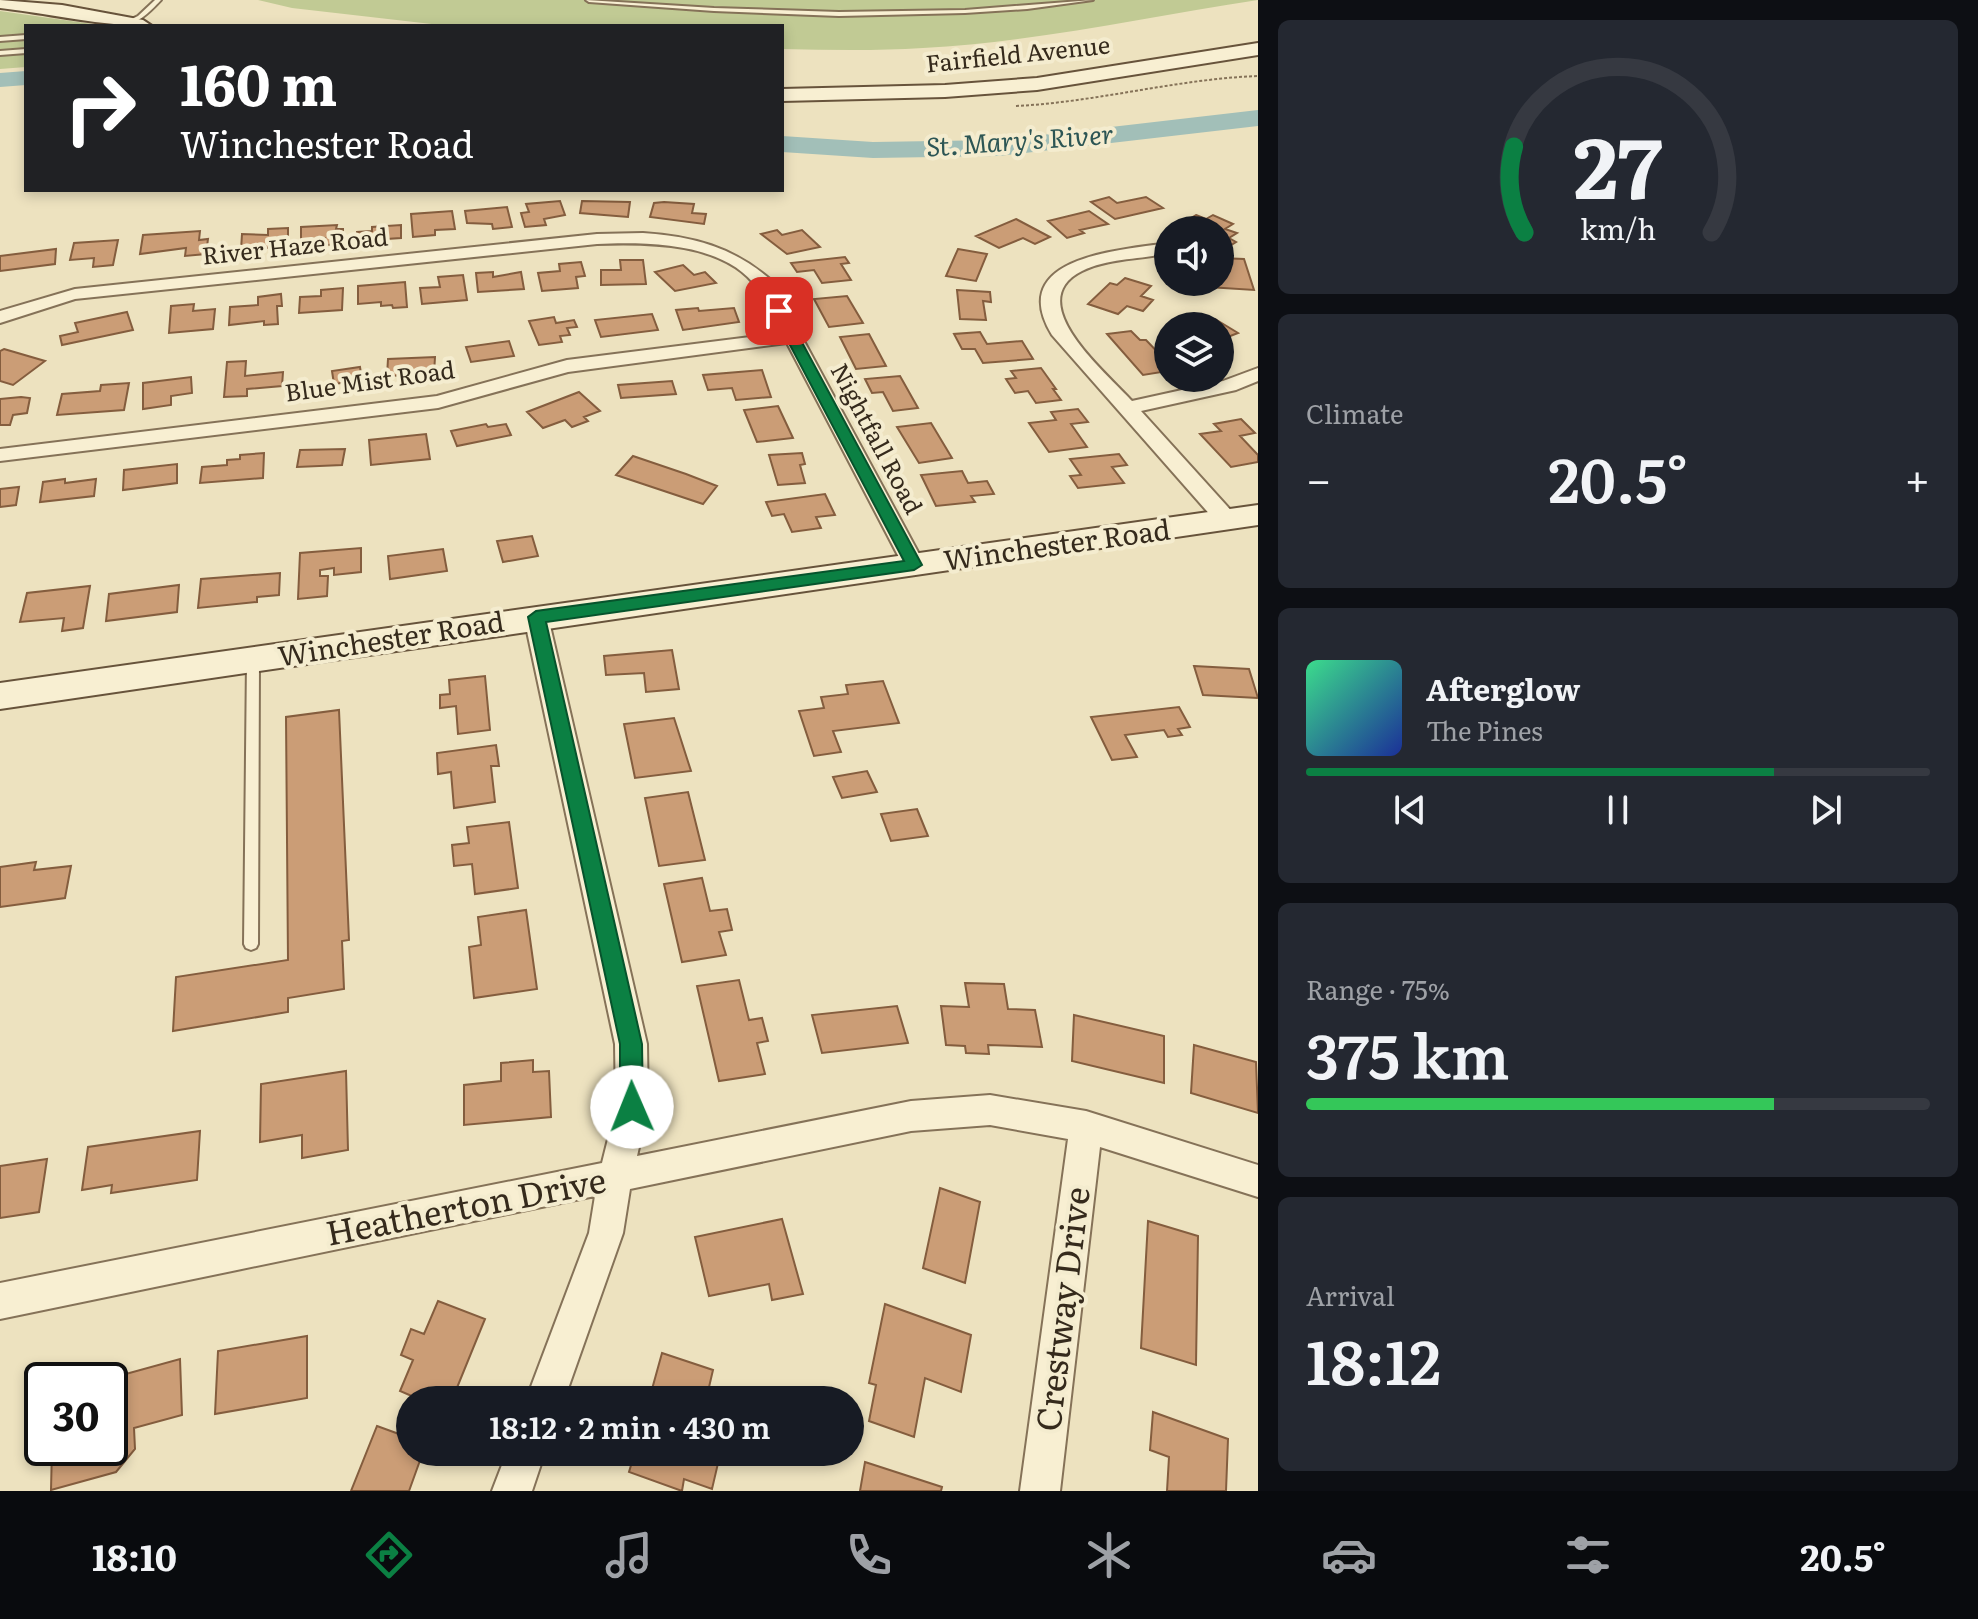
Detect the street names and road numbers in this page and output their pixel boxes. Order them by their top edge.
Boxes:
street label: Fairfield Avenue [924,25,1112,80]
street label: River Haze Road [200,217,390,272]
street label: Blue Mist Road [282,350,457,409]
street label: Nightfall Road [824,356,933,520]
street label: Winchester Road [941,506,1173,580]
street label: Winchester Road [275,598,507,676]
street label: Heatherton Drive [321,1152,610,1256]
street label: Crestway Drive [1020,1184,1100,1434]

